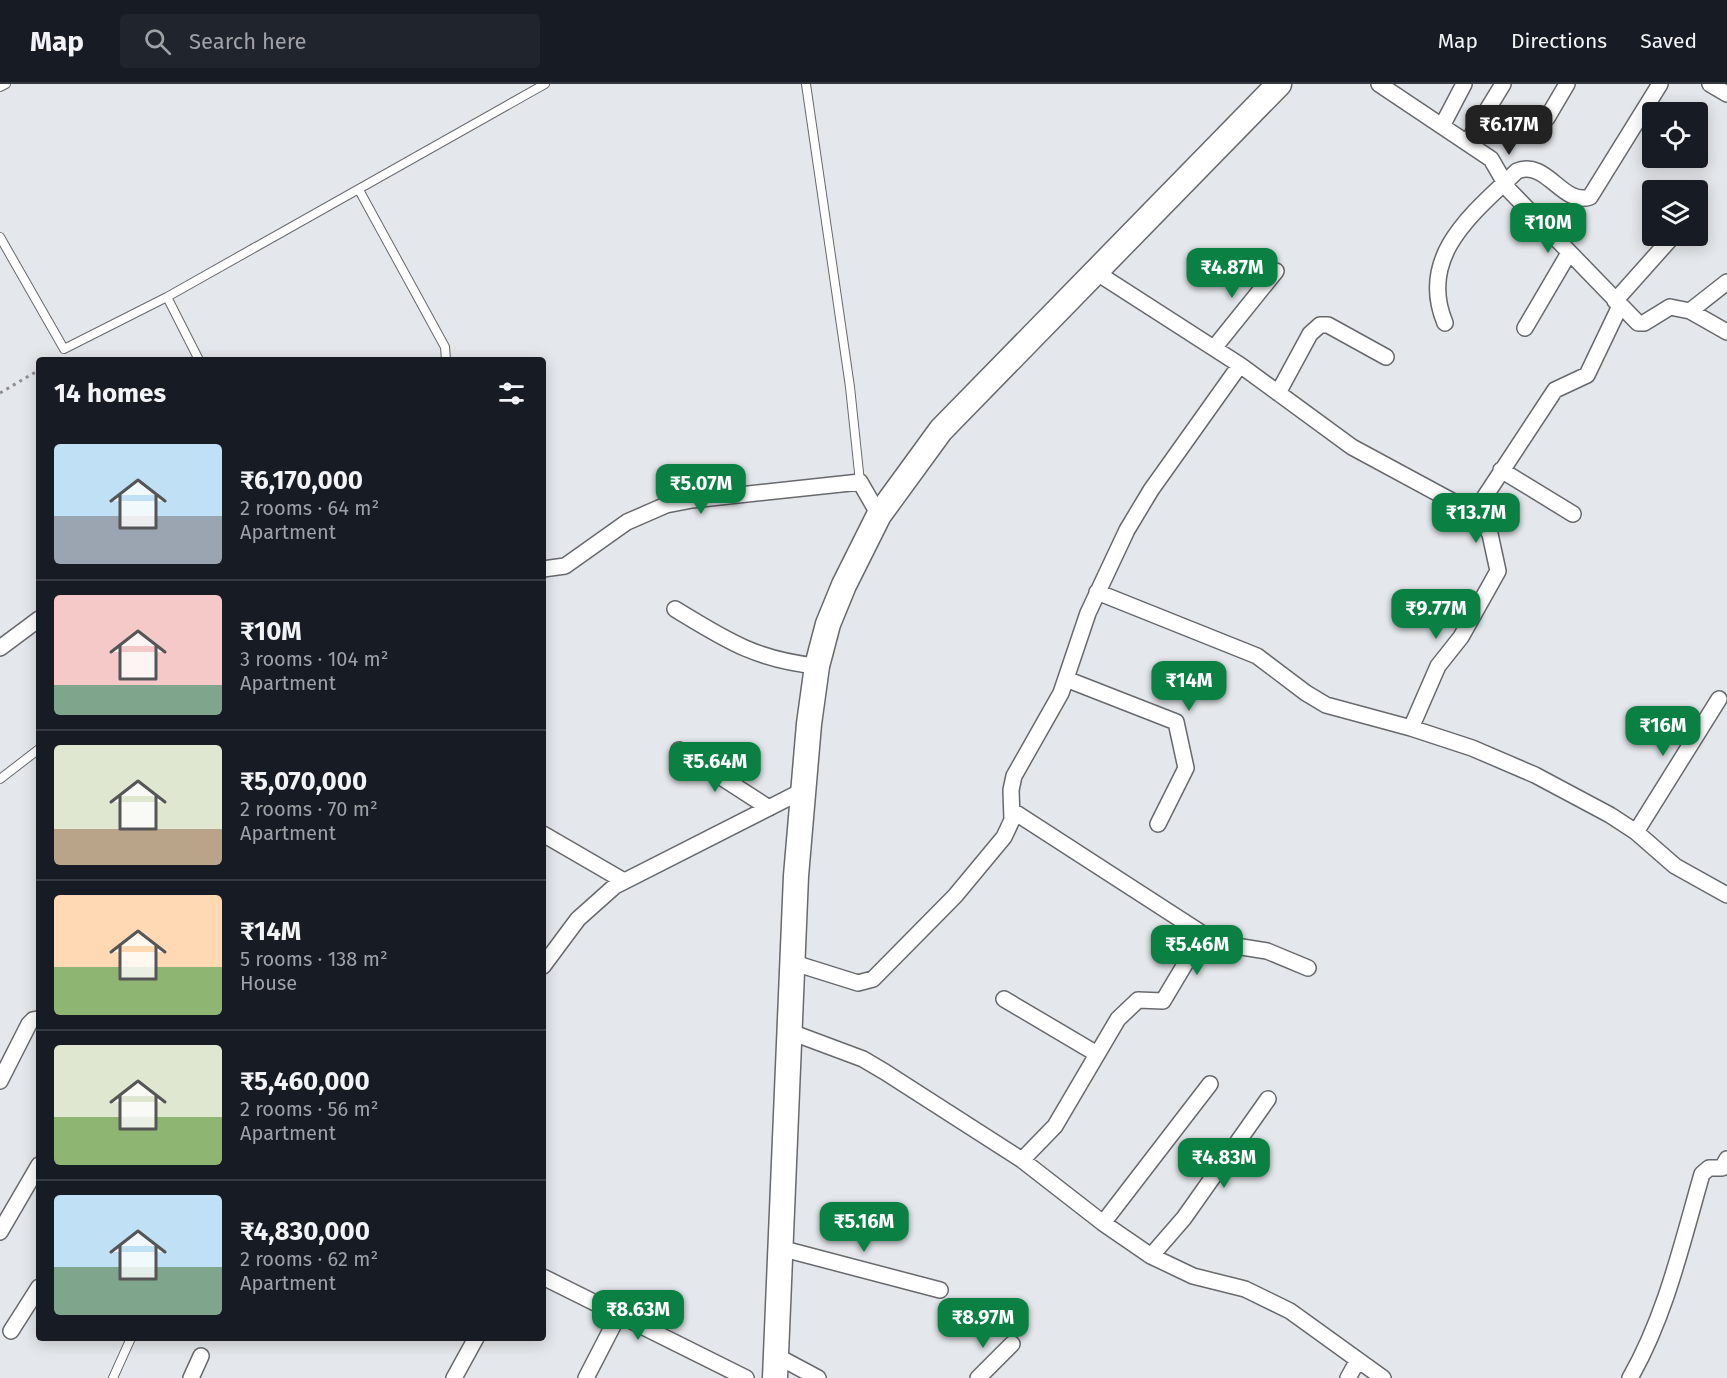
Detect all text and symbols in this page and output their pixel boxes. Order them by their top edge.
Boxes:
search box [120,14,540,68]
text: Map [30,25,84,58]
icon: search [141,25,174,58]
text: Search here [189,28,307,55]
text: Map [1438,28,1478,54]
text: Directions [1511,28,1607,54]
text: Saved [1640,28,1697,54]
map controls [1642,102,1708,246]
button: locate [1642,102,1708,168]
pin: ₹6.17M [1460,105,1558,156]
text: ₹6.17M [1479,112,1539,136]
button: layers [1642,180,1708,246]
pin: ₹10M [1512,203,1584,254]
text: ₹10M [1524,210,1572,234]
pin: ₹4.87M [1183,248,1281,299]
text: ₹4.87M [1201,255,1263,279]
icon: filters [495,377,528,410]
text: 14 homes [54,378,166,409]
pin: ₹5.07M [652,464,750,515]
text: ₹6,170,000 [240,465,363,496]
icon: home [102,468,174,540]
text: ₹5.07M [670,471,732,495]
pin: ₹13.7M [1427,493,1525,544]
text: 2 rooms · 64 m² [240,496,379,520]
text: ₹13.7M [1446,500,1506,524]
text: Apartment [240,520,336,544]
pin: ₹9.77M [1387,589,1485,640]
text: ₹9.77M [1405,596,1467,620]
text: ₹10M [240,616,302,647]
icon: home [102,619,174,691]
text: 3 rooms · 104 m² [240,647,388,671]
pin: ₹14M [1153,661,1225,712]
text: ₹14M [1165,668,1213,692]
text: Apartment [240,671,336,695]
pin: ₹16M [1627,706,1699,757]
text: ₹16M [1639,713,1687,737]
pin: ₹5.64M [666,742,764,793]
text: ₹5.64M [683,749,747,773]
text: ₹5,070,000 [240,766,367,797]
icon: home [102,769,174,841]
text: 2 rooms · 70 m² [240,797,378,821]
text: Apartment [240,821,336,845]
text: ₹14M [240,916,301,947]
icon: home [102,919,174,991]
pin: ₹5.46M [1148,925,1246,976]
text: ₹5.46M [1165,932,1229,956]
text: 5 rooms · 138 m² [240,947,388,971]
text: House [240,971,297,995]
text: ₹5,460,000 [240,1066,370,1097]
icon: home [102,1069,174,1141]
text: 2 rooms · 56 m² [240,1097,379,1121]
text: Apartment [240,1121,336,1145]
pin: ₹4.83M [1175,1138,1273,1189]
text: ₹4.83M [1192,1145,1256,1169]
pin: ₹5.16M [815,1202,913,1253]
text: ₹5.16M [834,1209,894,1233]
text: ₹4,830,000 [240,1216,370,1247]
icon: home [102,1219,174,1291]
text: 2 rooms · 62 m² [240,1247,378,1271]
text: Apartment [240,1271,336,1295]
pin: ₹8.63M [589,1290,687,1341]
text: ₹8.63M [606,1297,670,1321]
pin: ₹8.97M [934,1298,1032,1349]
text: ₹8.97M [952,1305,1014,1329]

